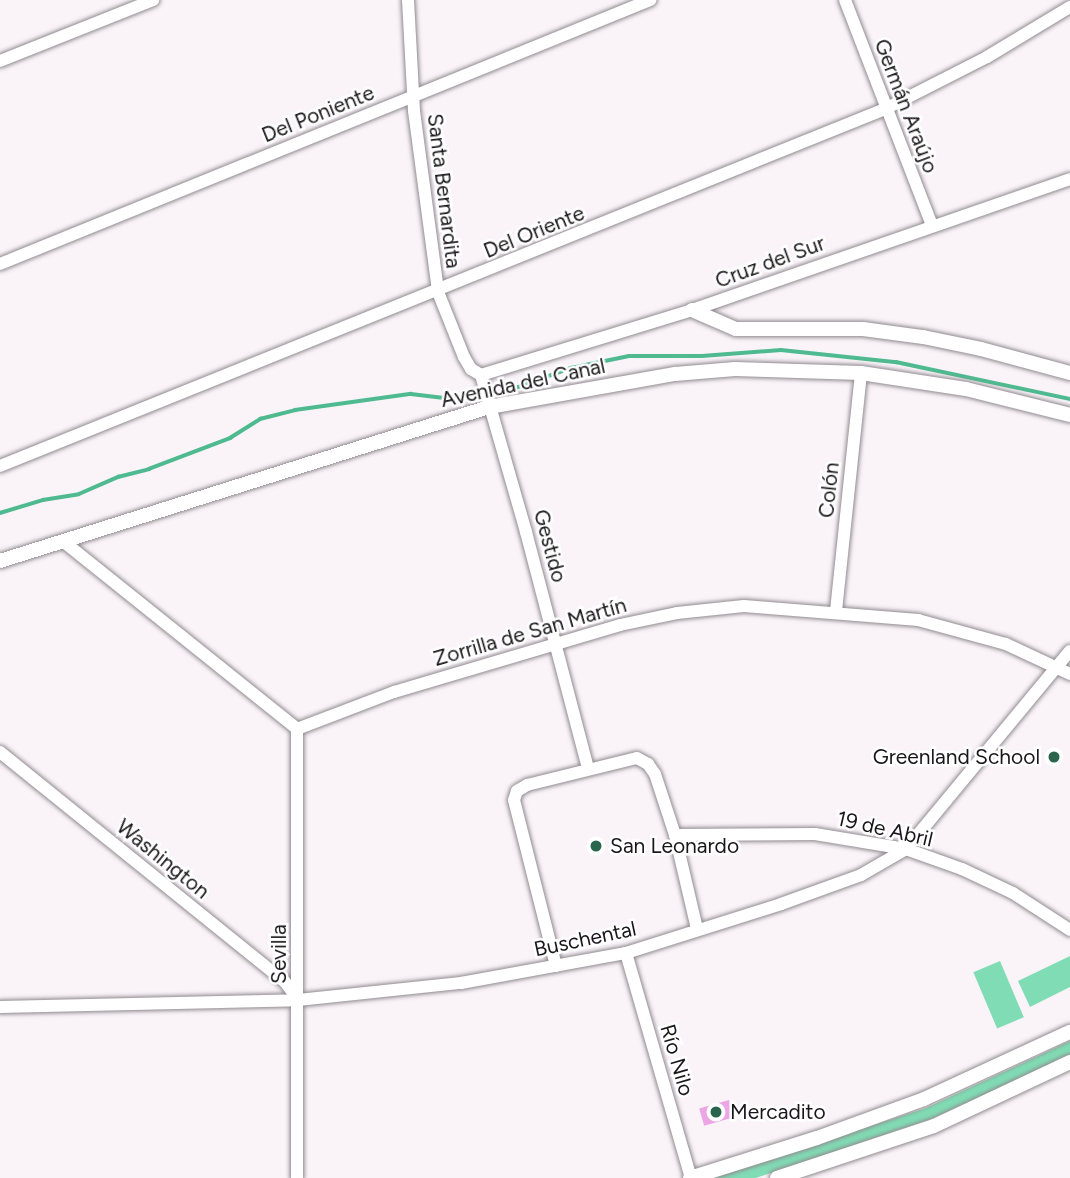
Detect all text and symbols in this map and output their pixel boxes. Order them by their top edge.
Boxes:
street label: Germán Araújo [869,35,943,177]
street label: Del Poniente [258,80,378,148]
street label: Santa Bernardita [422,112,466,270]
street label: Del Oriente [480,200,588,264]
street label: Cruz del Sur [712,231,828,293]
street label: Avenida del Canal [439,353,607,413]
street label: Colón [814,461,844,519]
street label: Gestido [528,507,572,585]
street label: Zorrilla de San Martín [431,592,629,672]
place label: Greenland School [873,744,1040,770]
marker: Greenland School [1046,749,1062,765]
street label: 19 de Abril [835,806,935,852]
street label: Washington [111,814,215,904]
place label: San Leonardo [610,833,739,859]
marker: San Leonardo [588,838,604,854]
street label: Buschental [532,916,638,962]
street label: Sevilla [266,924,292,984]
street label: Río Nilo [655,1021,699,1099]
place label: Mercadito [730,1099,826,1125]
marker: Mercadito [708,1104,724,1120]

